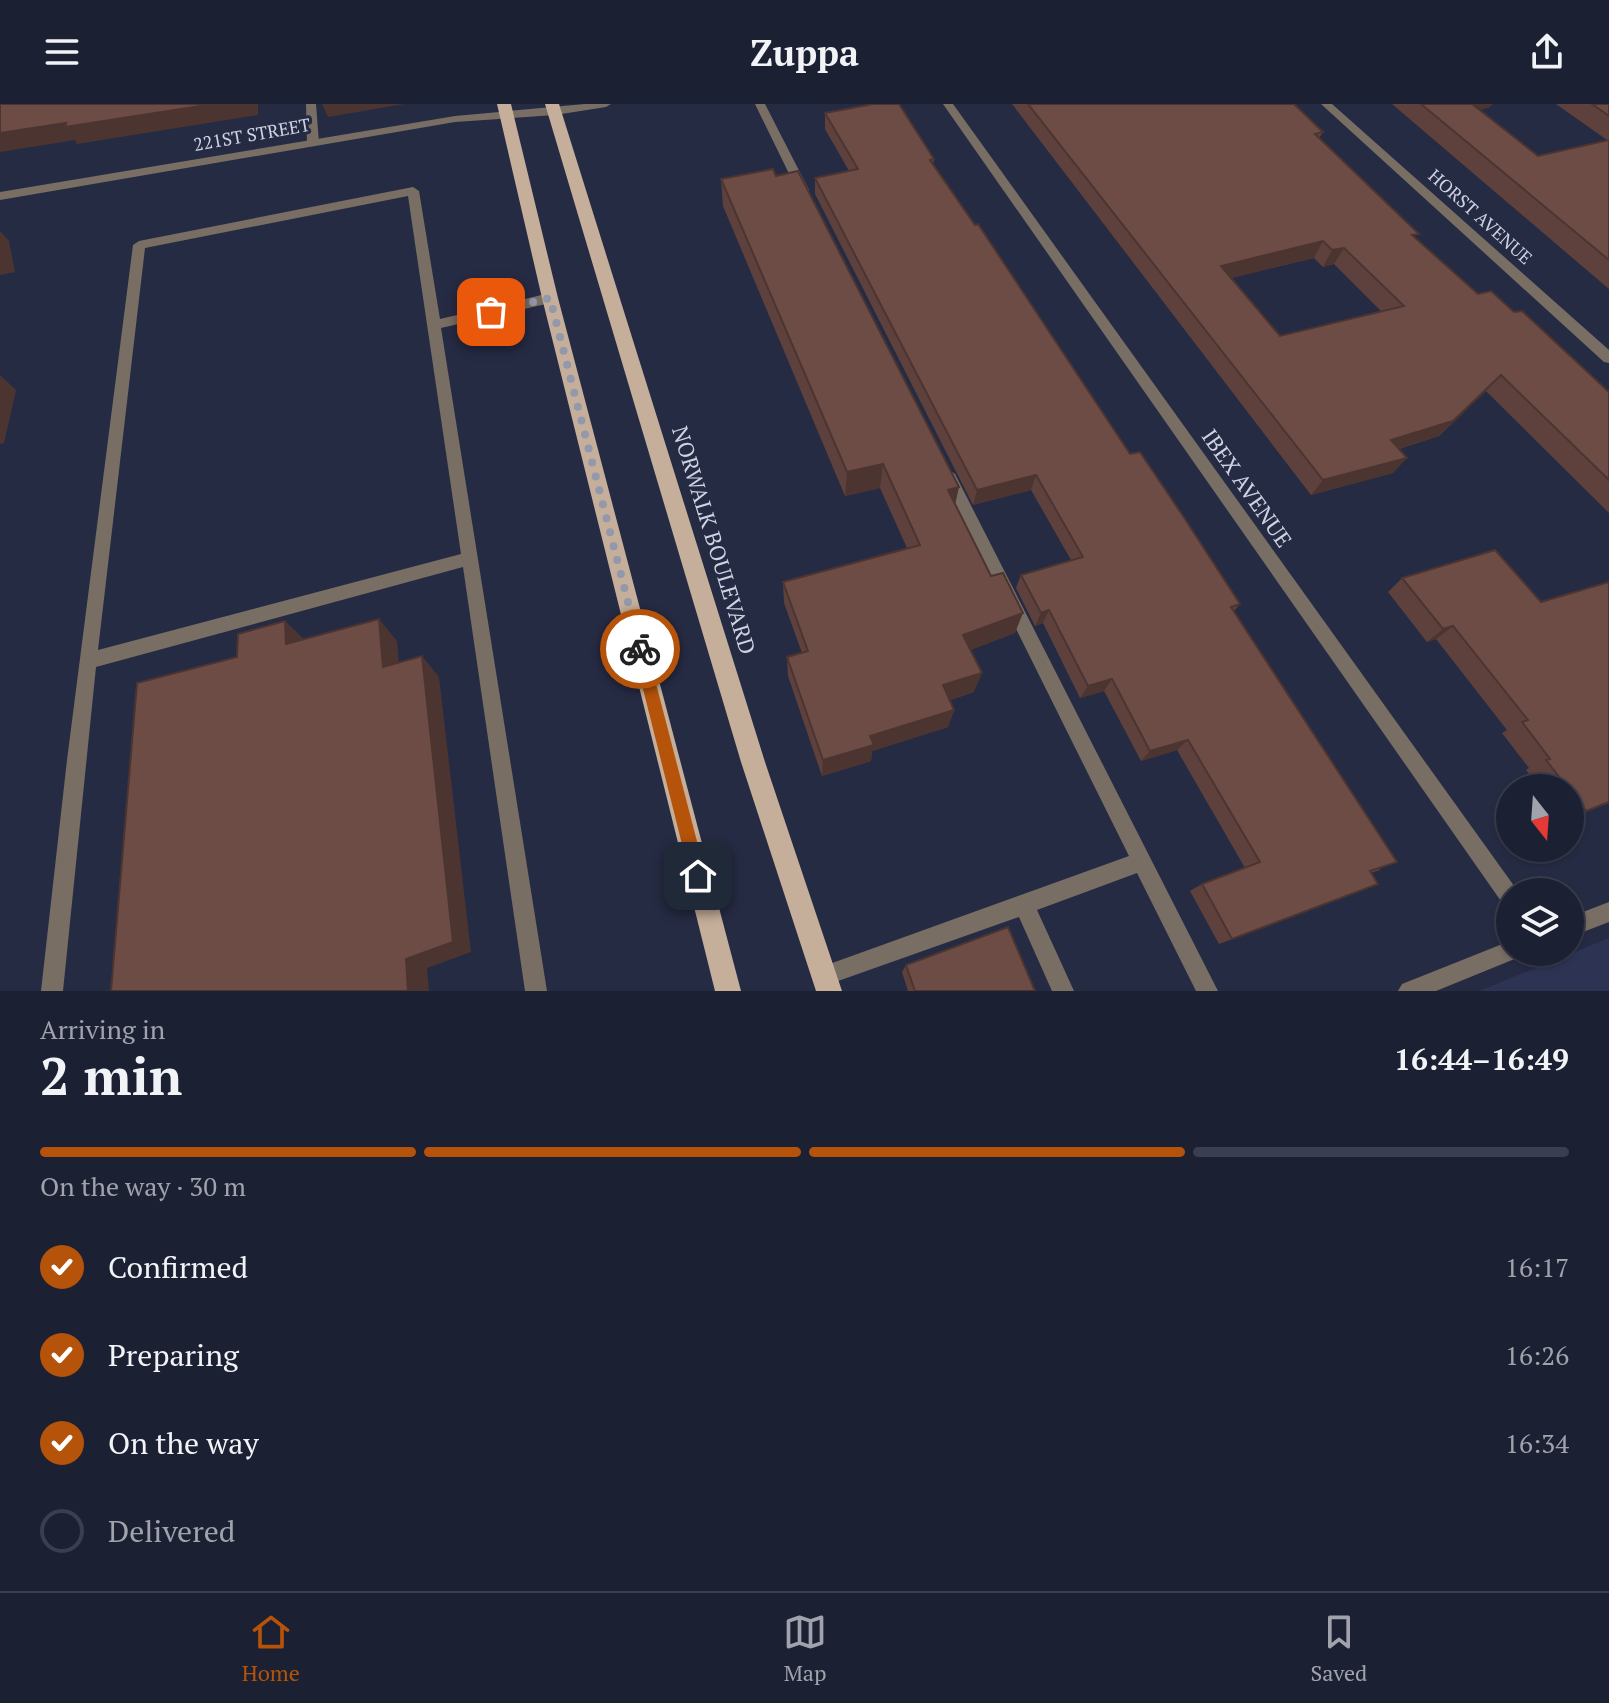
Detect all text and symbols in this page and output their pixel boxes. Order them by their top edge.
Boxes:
text: Zuppa [750,29,859,76]
icon: menu [40,30,84,74]
icon: share [1525,30,1569,74]
street label: 221ST STREET [191,112,312,156]
street label: HORST AVENUE [1424,163,1538,269]
pin [457,278,525,346]
icon: bag [469,290,513,334]
street label: NORWALK BOULEVARD [666,422,763,658]
street label: IBEX AVENUE [1196,423,1299,553]
courier [600,609,680,689]
icon: bike [618,627,662,671]
north arrow [1496,774,1584,862]
map controls [1496,774,1584,966]
pin [664,842,732,910]
icon: home [676,854,720,898]
button: layers [1496,878,1584,966]
text: Arriving in [40,1012,165,1046]
text: 16:44–16:49 [1394,1039,1569,1079]
text: 2 min [40,1041,182,1110]
text: On the way · 30 m [40,1169,246,1203]
icon: check [40,1245,84,1289]
text: Confirmed [108,1247,248,1287]
text: 16:17 [1505,1250,1569,1284]
icon: check [40,1333,84,1377]
text: Preparing [108,1335,239,1375]
text: 16:26 [1505,1338,1569,1372]
icon: check [40,1421,84,1465]
text: On the way [108,1423,259,1463]
text: 16:34 [1505,1426,1569,1460]
text: Delivered [108,1511,235,1551]
tab: Home [242,1610,300,1687]
tab: Map [783,1610,827,1687]
tab: Saved [1310,1610,1367,1687]

